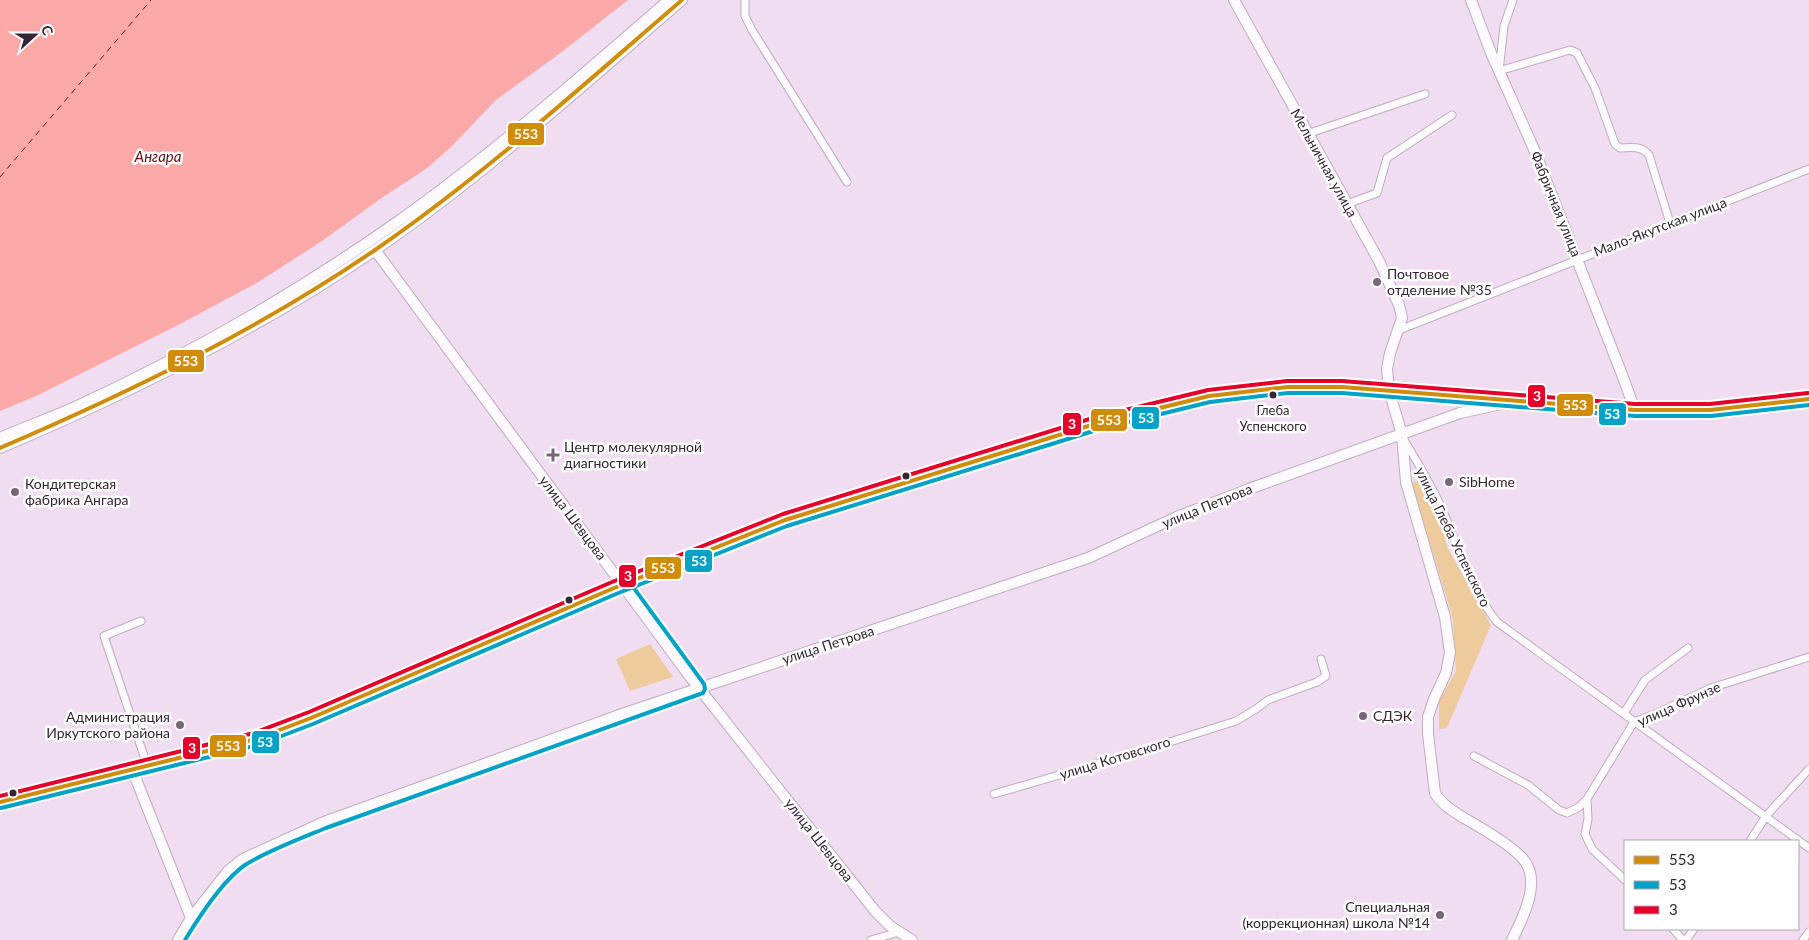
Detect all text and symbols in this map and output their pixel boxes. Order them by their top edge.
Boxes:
north arrow [10,10,60,60]
text: С [38,23,57,38]
street label: Мельничная улица [1287,105,1361,220]
line badge: 553 [507,122,545,146]
text: 553 [514,125,538,142]
water label: Ангара [134,147,182,165]
street label: Фабричная улица [1527,148,1585,259]
street label: Мало-Якутская улица [1591,193,1729,260]
place label: Почтовое отделение №35 [1387,265,1492,298]
marker: Почтовое отделение №35 [1371,276,1383,288]
line badge: 553 [167,349,205,373]
text: 553 [174,352,198,369]
line badge: 3 [1527,384,1546,408]
text: 3 [1533,387,1541,404]
marker: Глеба Успенского [1268,390,1278,400]
line badge: 553 [1556,393,1594,417]
text: 553 [1563,396,1587,413]
place label: Глеба Успенского [1239,402,1307,434]
line badge: 53 [1598,402,1627,426]
text: 53 [1604,405,1620,422]
line badge: 53 [1131,406,1160,430]
line badge: 553 [1090,408,1128,432]
text: 53 [1138,409,1154,426]
text: 553 [1097,411,1121,428]
line badge: 3 [1062,412,1082,436]
text: 3 [1068,415,1076,432]
place label: Центр молекулярной диагностики [564,438,702,471]
marker: Центр молекулярной диагностики [546,448,560,462]
street label: улица Глеба Успенского [1412,464,1495,609]
unlabelled marker [901,471,911,481]
street label: улица Шевцова [536,472,611,563]
place label: SibHome [1459,473,1515,490]
place label: Кондитерская фабрика Ангара [25,475,129,508]
marker: SibHome [1443,476,1455,488]
street label: улица Петрова [1159,480,1255,531]
marker: Кондитерская фабрика Ангара [9,486,21,498]
line badge: 53 [684,549,713,573]
text: 53 [691,552,707,569]
line badge: 553 [644,556,682,580]
text: 553 [651,559,675,576]
line badge: 3 [618,564,637,588]
text: 3 [624,567,632,584]
unlabelled marker [564,595,574,605]
street label: улица Петрова [780,622,876,667]
street label: улица Фрунзе [1635,678,1723,729]
place label: СДЭК [1373,707,1413,724]
place label: Администрация Иркутского района [46,708,170,741]
marker: СДЭК [1357,710,1369,722]
marker: Администрация Иркутского района [174,719,186,731]
line badge: 53 [251,730,280,754]
text: 53 [257,733,273,750]
street label: улица Котовского [1057,733,1172,782]
line badge: 553 [209,734,247,758]
line badge: 3 [182,736,201,760]
text: 553 [216,737,240,754]
text: 3 [188,739,196,756]
unlabelled marker [8,788,18,798]
street label: улица Шевцова [782,795,857,885]
legend [1624,840,1799,930]
text: 553 [1669,850,1695,868]
text: 53 [1669,875,1686,893]
place label: Специальная (коррекционная) школа №14 [1242,898,1430,931]
text: 3 [1669,900,1678,918]
marker: Специальная (коррекционная) школа №14 [1434,909,1446,921]

